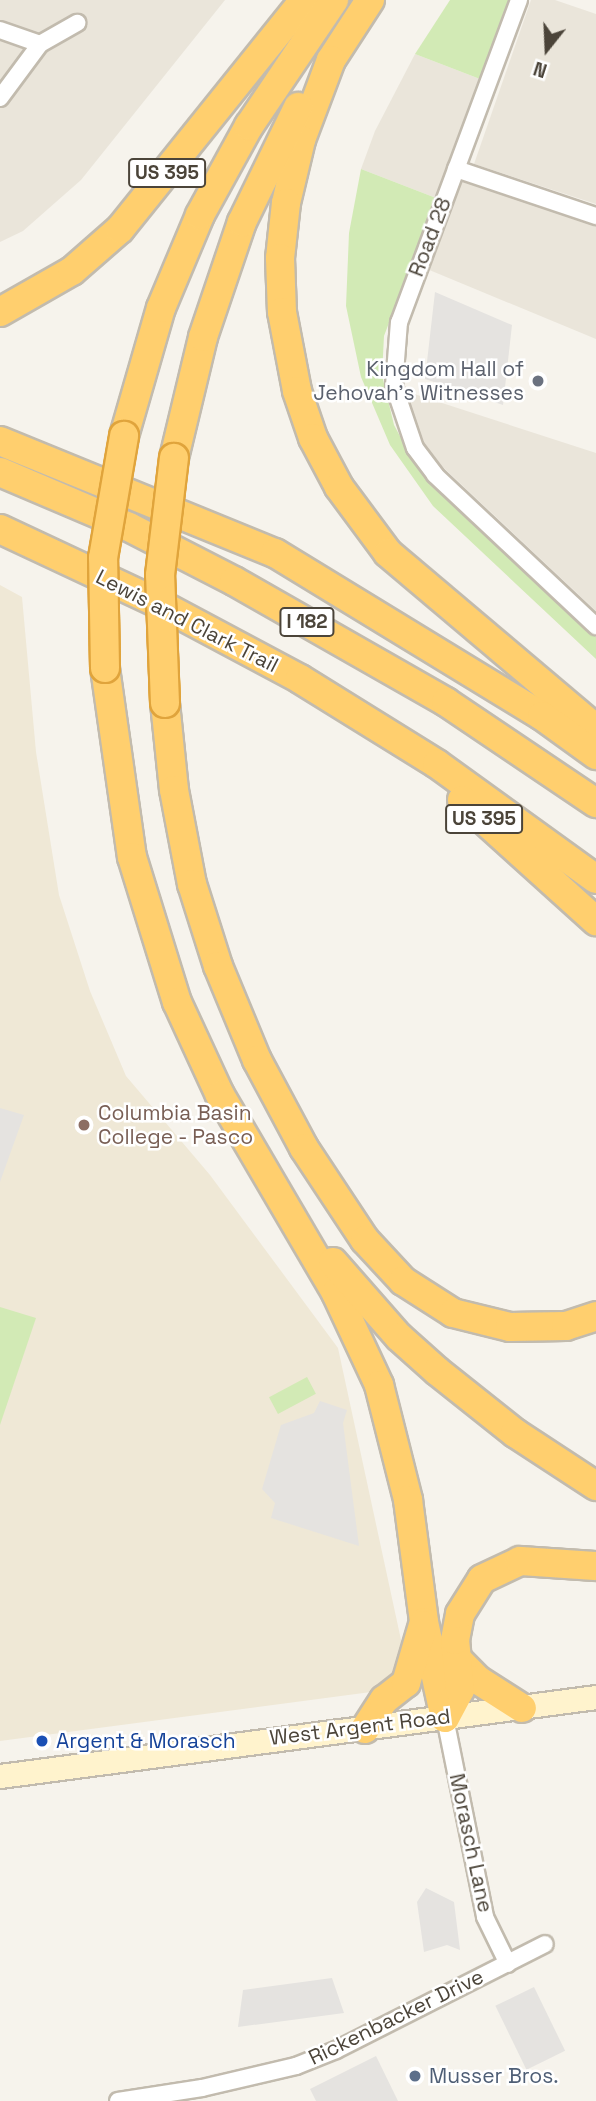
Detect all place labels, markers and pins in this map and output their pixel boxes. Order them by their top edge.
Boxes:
place label: Kingdom Hall of Jehovah's Witnesses [313,356,524,406]
marker: Kingdom Hall of Jehovah's Witnesses [530,373,546,389]
place label: Columbia Basin College - Pasco [98,1100,254,1150]
marker: Columbia Basin College - Pasco [76,1117,92,1133]
place label: Argent & Morasch [56,1728,236,1754]
marker: Argent & Morasch [34,1733,50,1749]
place label: Musser Bros. [429,2063,559,2089]
marker: Musser Bros. [407,2068,423,2084]

